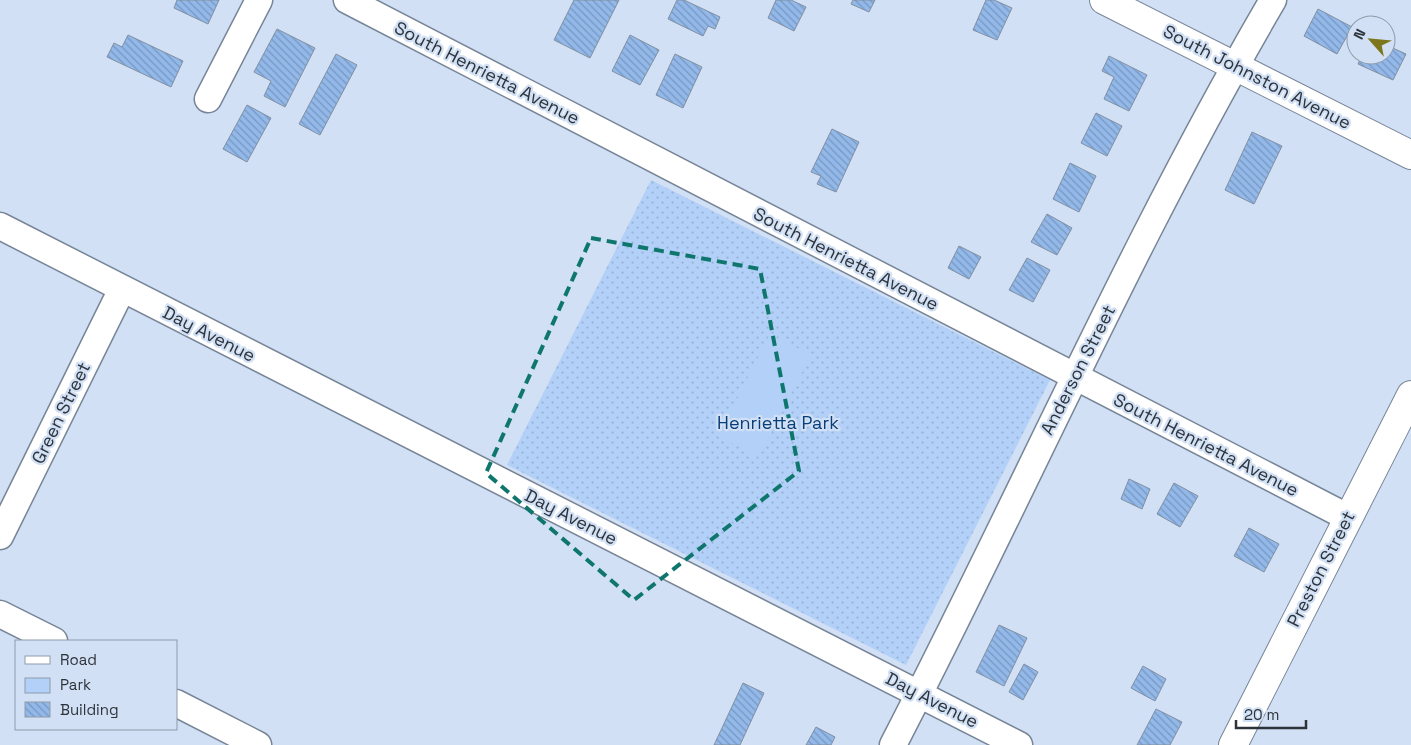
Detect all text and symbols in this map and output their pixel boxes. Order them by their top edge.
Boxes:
north arrow [1346,15,1396,65]
street label: South Henrietta Avenue [391,16,584,129]
street label: South Johnston Avenue [1159,19,1355,134]
text: N [1349,26,1370,42]
street label: South Henrietta Avenue [750,202,943,315]
street label: Day Avenue [159,300,259,367]
street label: Anderson Street [1035,301,1120,438]
street label: Green Street [26,358,95,467]
street label: South Henrietta Avenue [1110,388,1303,501]
park label: Henrietta Park [717,411,839,434]
street label: Day Avenue [521,483,621,550]
street label: Preston Street [1281,507,1360,631]
legend [15,640,178,730]
text: Road [60,650,97,669]
street label: Day Avenue [882,666,982,733]
text: Park [60,675,91,694]
scale bar [1236,698,1306,730]
text: Building [60,700,119,719]
text: 20 m [1244,705,1279,724]

